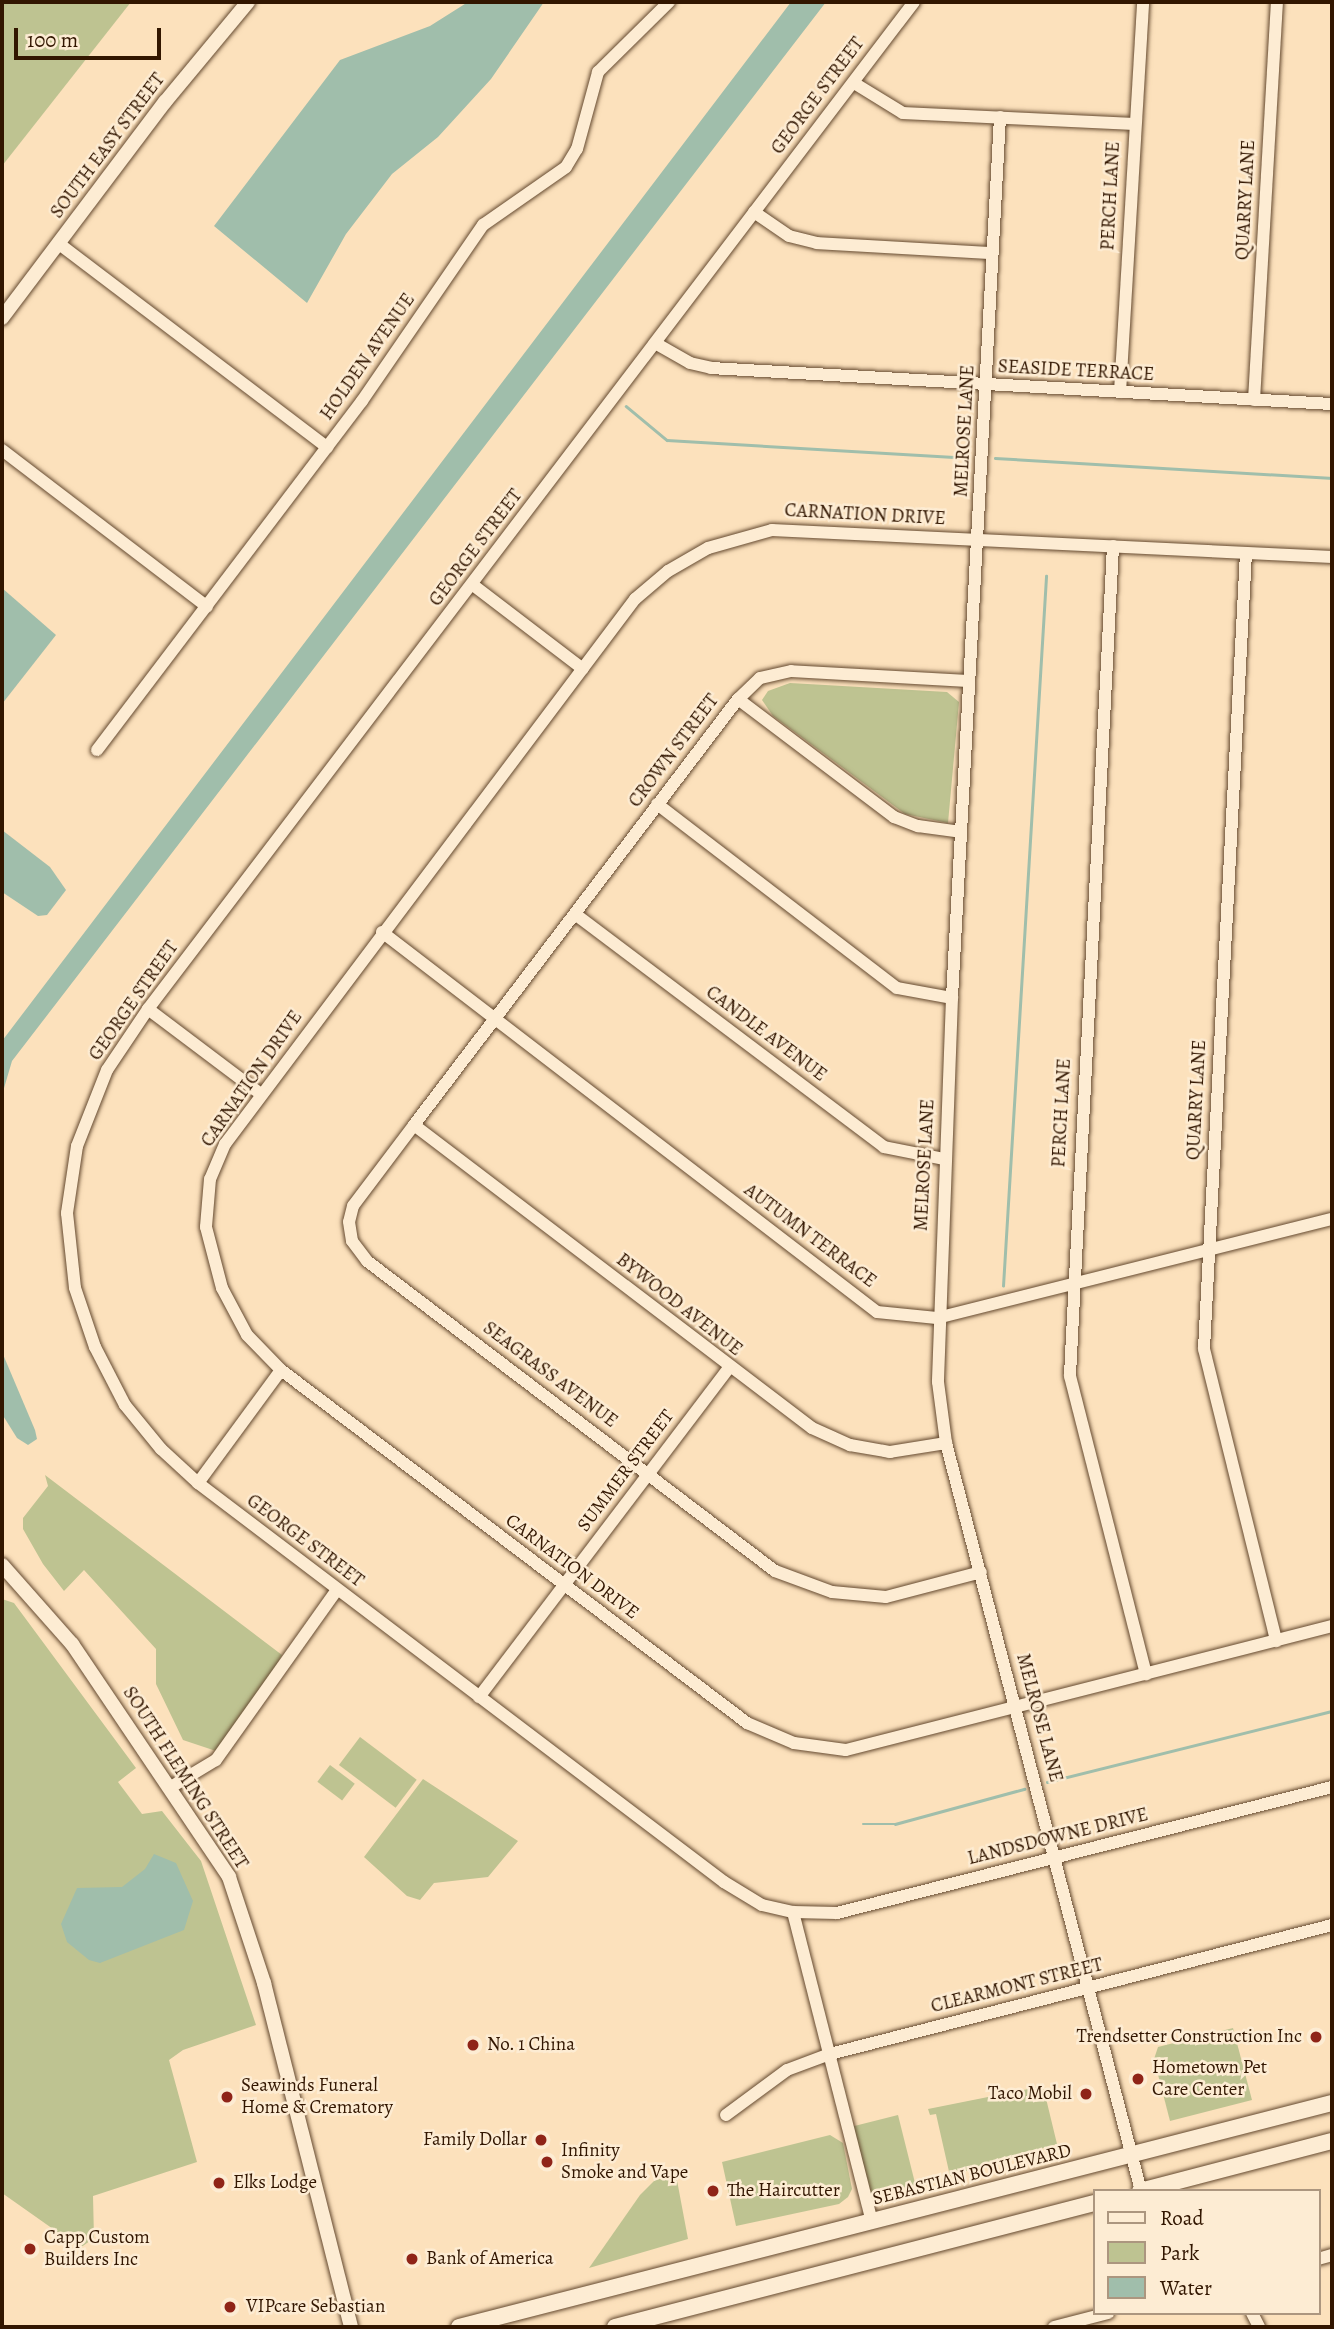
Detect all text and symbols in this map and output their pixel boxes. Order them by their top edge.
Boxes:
scale bar [18,14,164,58]
text: 100 m [27,26,78,54]
street label: GEORGE STREET [767,33,869,159]
street label: SOUTH EASY STREET [46,69,170,223]
street label: QUARRY LANE [1231,139,1261,261]
street label: PERCH LANE [1097,141,1125,251]
street label: HOLDEN AVENUE [316,289,420,425]
street label: SEASIDE TERRACE [997,356,1155,386]
street label: MELROSE LANE [950,364,980,498]
street label: GEORGE STREET [425,485,527,611]
street label: CARNATION DRIVE [784,499,946,531]
street label: CROWN STREET [624,690,724,812]
street label: GEORGE STREET [84,937,184,1065]
street label: CANDLE AVENUE [701,981,831,1087]
street label: CARNATION DRIVE [196,1006,308,1152]
street label: QUARRY LANE [1182,1039,1212,1161]
street label: PERCH LANE [1048,1058,1076,1168]
street label: MELROSE LANE [910,1098,940,1232]
street label: AUTUMN TERRACE [739,1179,881,1293]
street label: BYWOOD AVENUE [611,1249,747,1361]
street label: SEAGRASS AVENUE [478,1317,622,1433]
street label: SUMMER STREET [573,1406,679,1536]
street label: GEORGE STREET [242,1490,368,1592]
street label: CARNATION DRIVE [501,1509,643,1625]
street label: MELROSE LANE [1011,1651,1067,1785]
street label: SOUTH FLEMING STREET [117,1683,253,1873]
street label: LANDSDOWNE DRIVE [965,1804,1151,1870]
street label: CLEARMONT STREET [929,1954,1105,2018]
place label: Trendsetter Construction Inc [1076,2026,1302,2048]
marker: Trendsetter Construction Inc [1308,2029,1324,2045]
place label: No. 1 China [487,2034,575,2056]
marker: No. 1 China [465,2037,481,2053]
place label: Hometown Pet Care Center [1152,2057,1267,2101]
marker: Hometown Pet Care Center [1130,2071,1146,2087]
place label: Seawinds Funeral Home & Crematory [241,2075,393,2119]
place label: Taco Mobil [988,2083,1072,2105]
marker: Taco Mobil [1078,2086,1094,2102]
marker: Seawinds Funeral Home & Crematory [219,2089,235,2105]
place label: Family Dollar [423,2129,527,2151]
marker: Family Dollar [533,2132,549,2148]
street label: SEBASTIAN BOULEVARD [870,2139,1074,2211]
place label: Infinity Smoke and Vape [561,2140,688,2184]
marker: Infinity Smoke and Vape [539,2154,555,2170]
place label: Elks Lodge [233,2172,317,2194]
marker: Elks Lodge [211,2175,227,2191]
place label: The Haircutter [727,2180,840,2202]
marker: The Haircutter [705,2183,721,2199]
legend [1092,2189,1320,2315]
text: Road [1160,2204,1204,2232]
place label: Capp Custom Builders Inc [44,2227,150,2271]
text: Park [1160,2239,1199,2267]
marker: Capp Custom Builders Inc [22,2241,38,2257]
place label: Bank of America [426,2248,554,2270]
marker: Bank of America [404,2251,420,2267]
text: Water [1160,2274,1212,2302]
place label: VIPcare Sebastian [246,2296,385,2318]
marker: VIPcare Sebastian [220,2297,240,2317]

